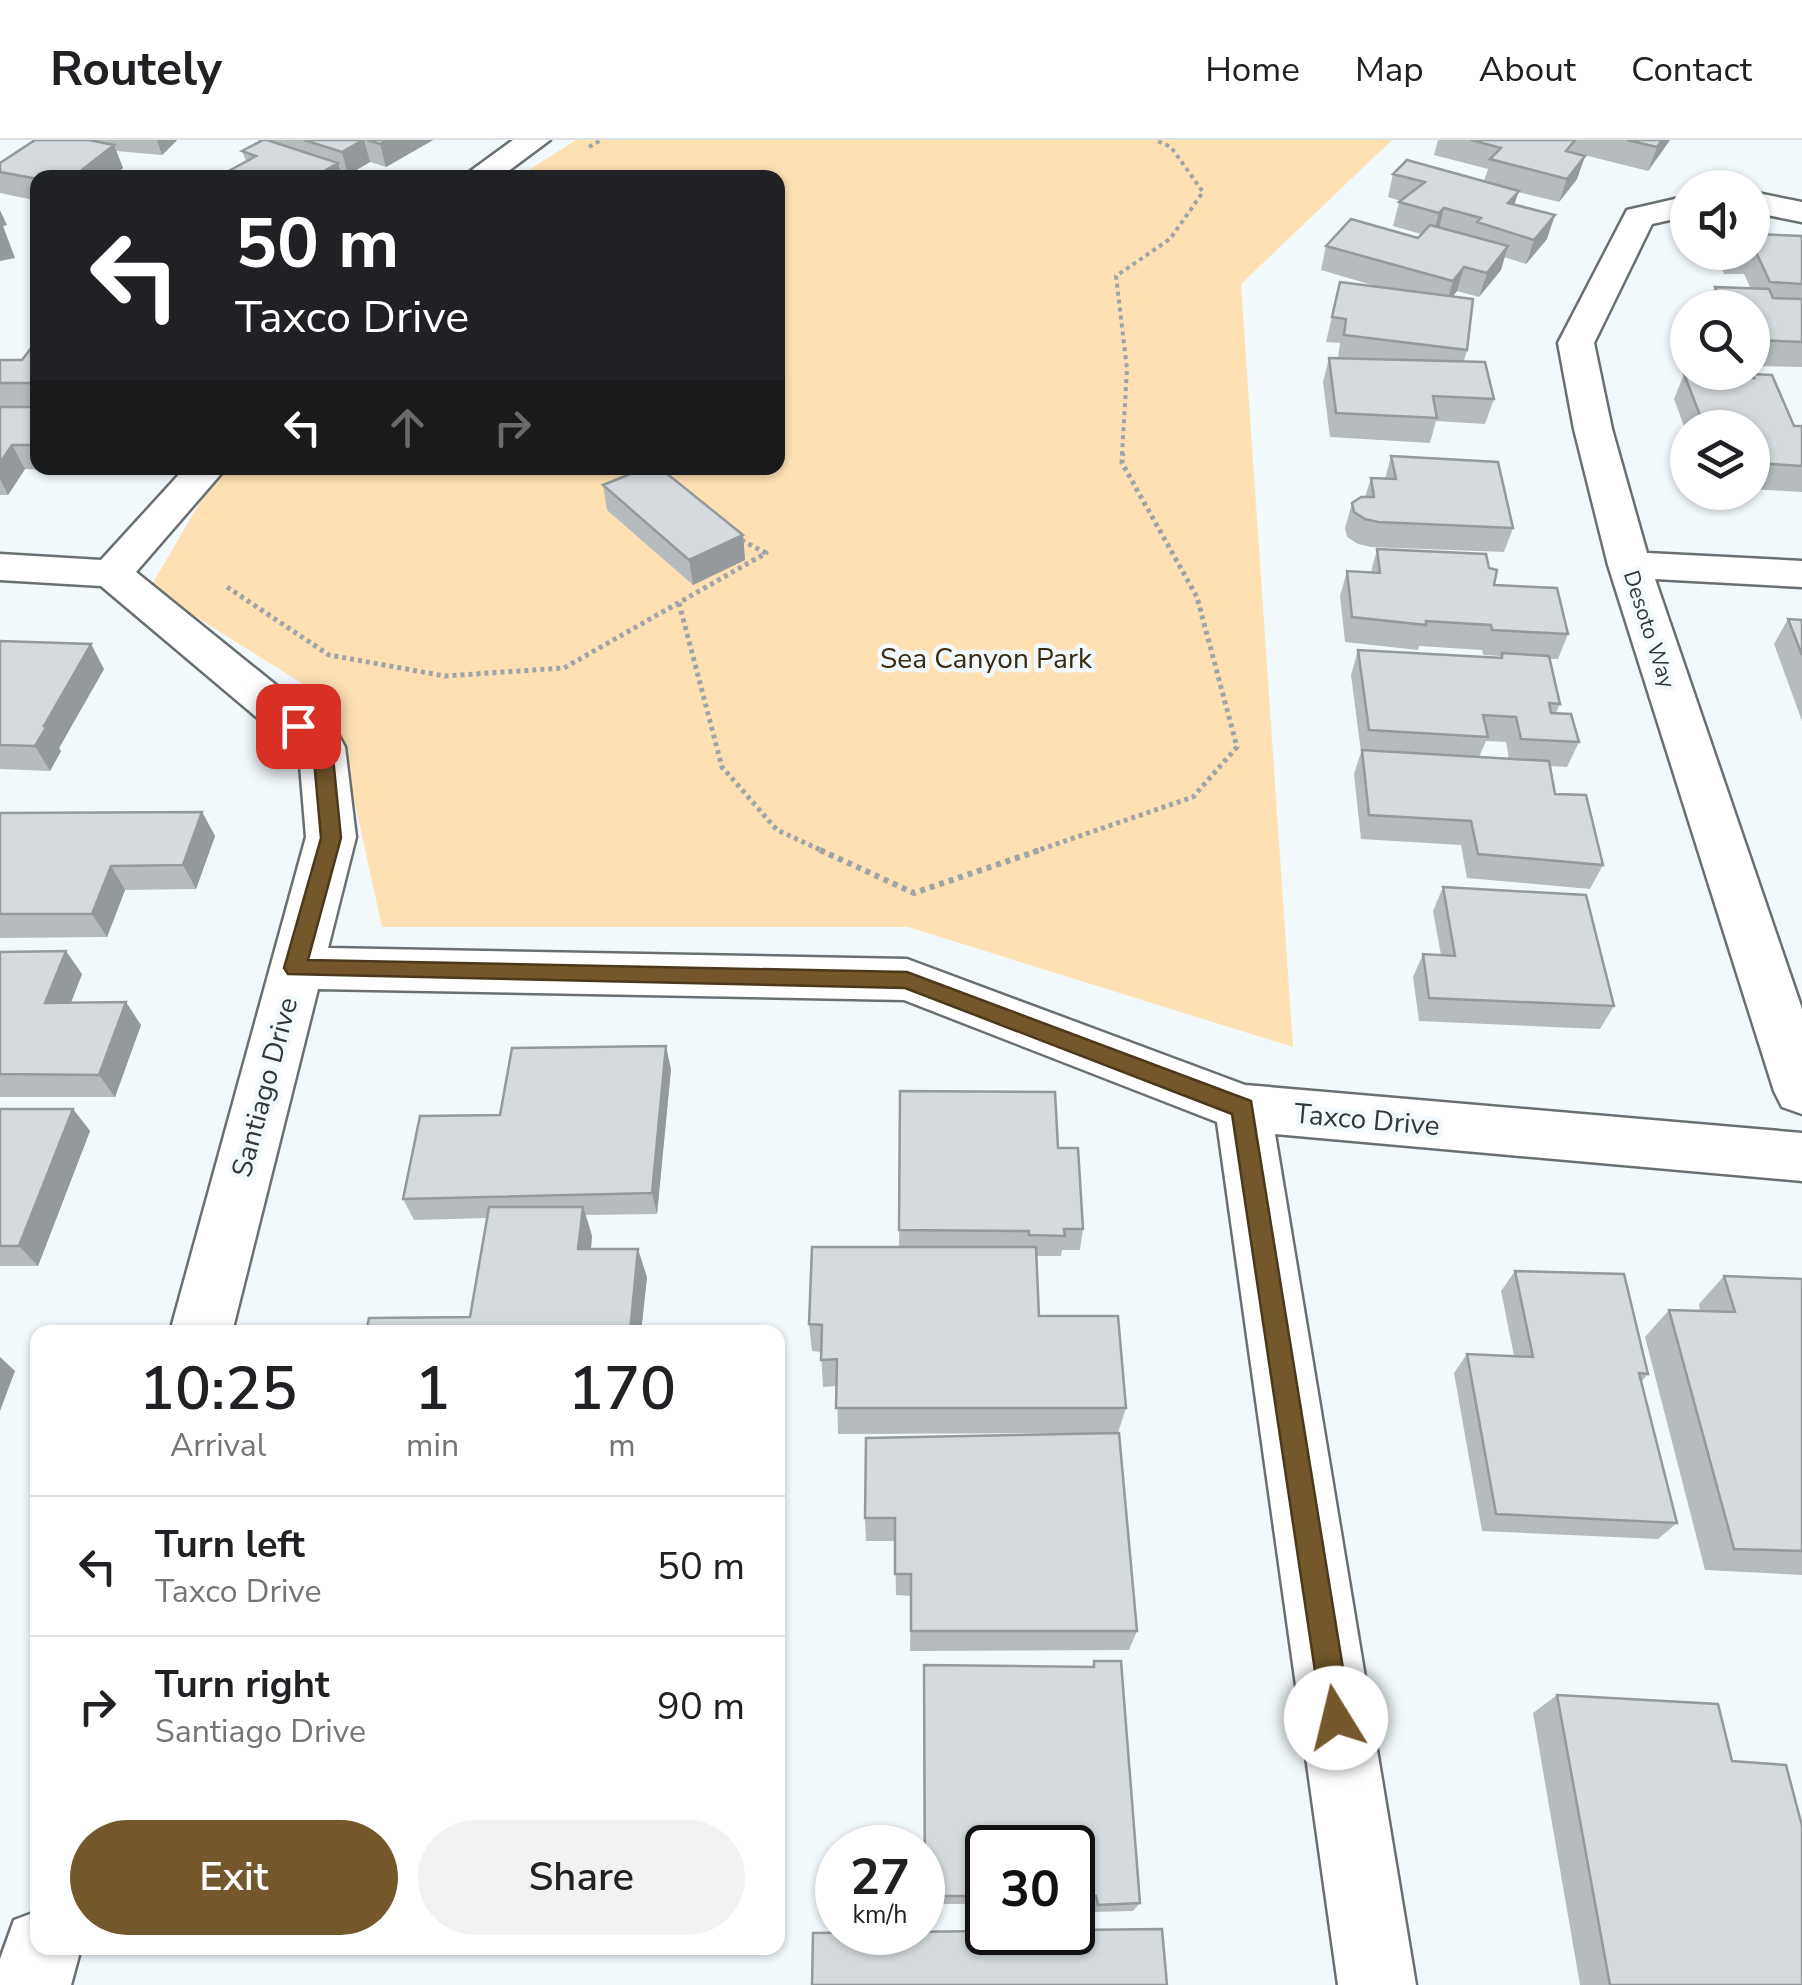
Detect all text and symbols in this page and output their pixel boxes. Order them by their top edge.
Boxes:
text: Routely [50,36,222,102]
text: Home [1205,46,1300,93]
text: Map [1355,46,1424,93]
text: About [1479,46,1576,93]
text: Contact [1631,46,1752,93]
map controls [1670,170,1770,510]
button: sound [1670,170,1770,270]
text: 50 m [235,196,399,292]
icon: left [70,210,200,340]
text: Taxco Drive [235,287,469,348]
button: search [1670,290,1770,390]
icon: left [275,400,330,455]
icon: ahead [380,400,435,455]
icon: right [485,400,540,455]
button: layers [1670,410,1770,510]
street label: Desoto Way [1616,567,1682,693]
park label: Sea Canyon Park [880,640,1093,678]
pin [256,684,341,769]
icon: arrive [271,699,326,754]
street label: Santiago Drive [223,993,307,1181]
street label: Taxco Drive [1293,1095,1441,1145]
text: 10:25 [139,1348,297,1430]
text: 1 [415,1348,451,1430]
text: 170 [568,1348,676,1430]
text: Arrival [170,1424,266,1467]
text: min [406,1424,459,1467]
text: m [608,1424,636,1467]
text: Turn left [155,1519,305,1570]
icon: left [70,1539,125,1594]
text: 50 m [657,1541,745,1592]
text: Taxco Drive [155,1570,322,1613]
text: Turn right [155,1659,330,1710]
position arrow [1284,1666,1388,1770]
icon: right [70,1679,125,1734]
text: 90 m [657,1681,745,1732]
text: Santiago Drive [155,1710,366,1753]
button: Exit [70,1820,398,1935]
button: Share [418,1820,745,1935]
speed limit sign: 30 [965,1825,1095,1955]
text: 27 [850,1843,910,1912]
text: km/h [852,1898,908,1932]

